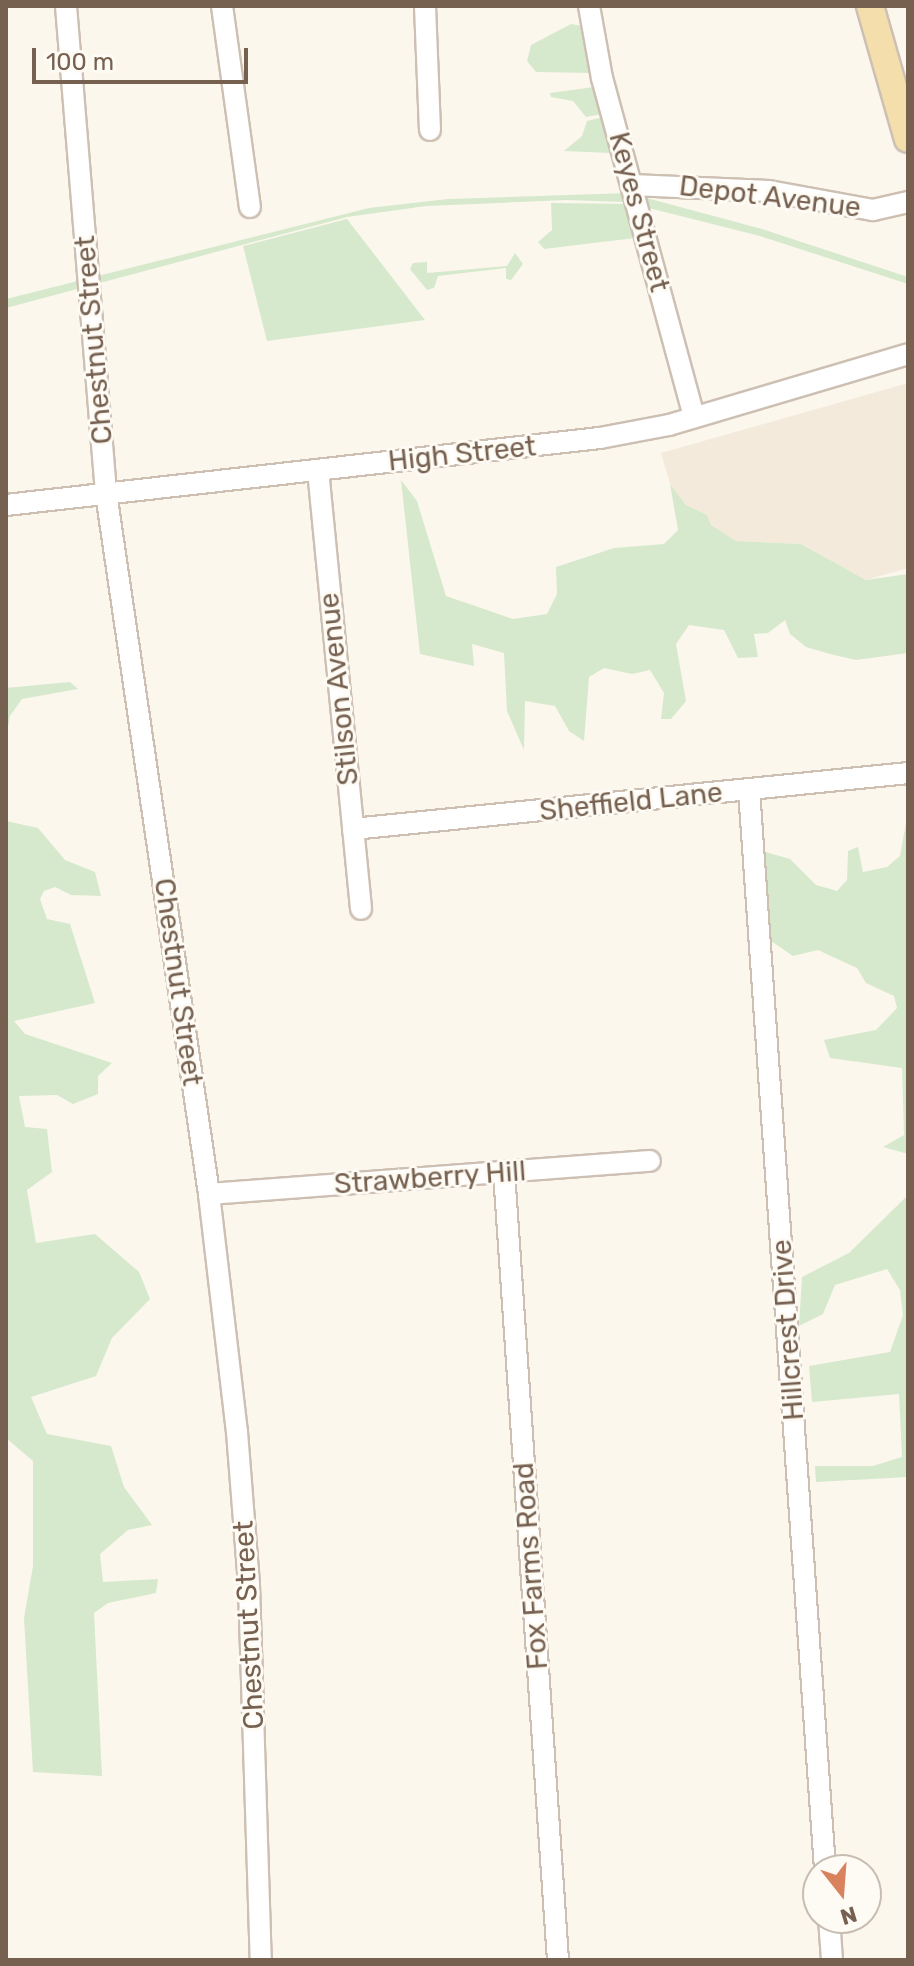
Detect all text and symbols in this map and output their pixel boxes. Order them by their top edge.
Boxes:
scale bar [36,32,252,82]
text: 100 m [46,48,114,76]
street label: Keyes Street [602,129,676,295]
street label: Depot Avenue [677,169,863,225]
street label: Chestnut Street [68,234,120,446]
street label: High Street [386,430,538,478]
street label: Stilson Avenue [312,591,366,787]
street label: Sheffield Lane [538,776,724,828]
street label: Chestnut Street [147,876,209,1088]
street label: Strawberry Hill [333,1155,527,1201]
street label: Hillcrest Drive [765,1238,811,1422]
street label: Fox Farms Road [507,1461,555,1671]
street label: Chestnut Street [227,1520,271,1730]
north arrow [802,1854,882,1934]
text: N [837,1900,860,1931]

